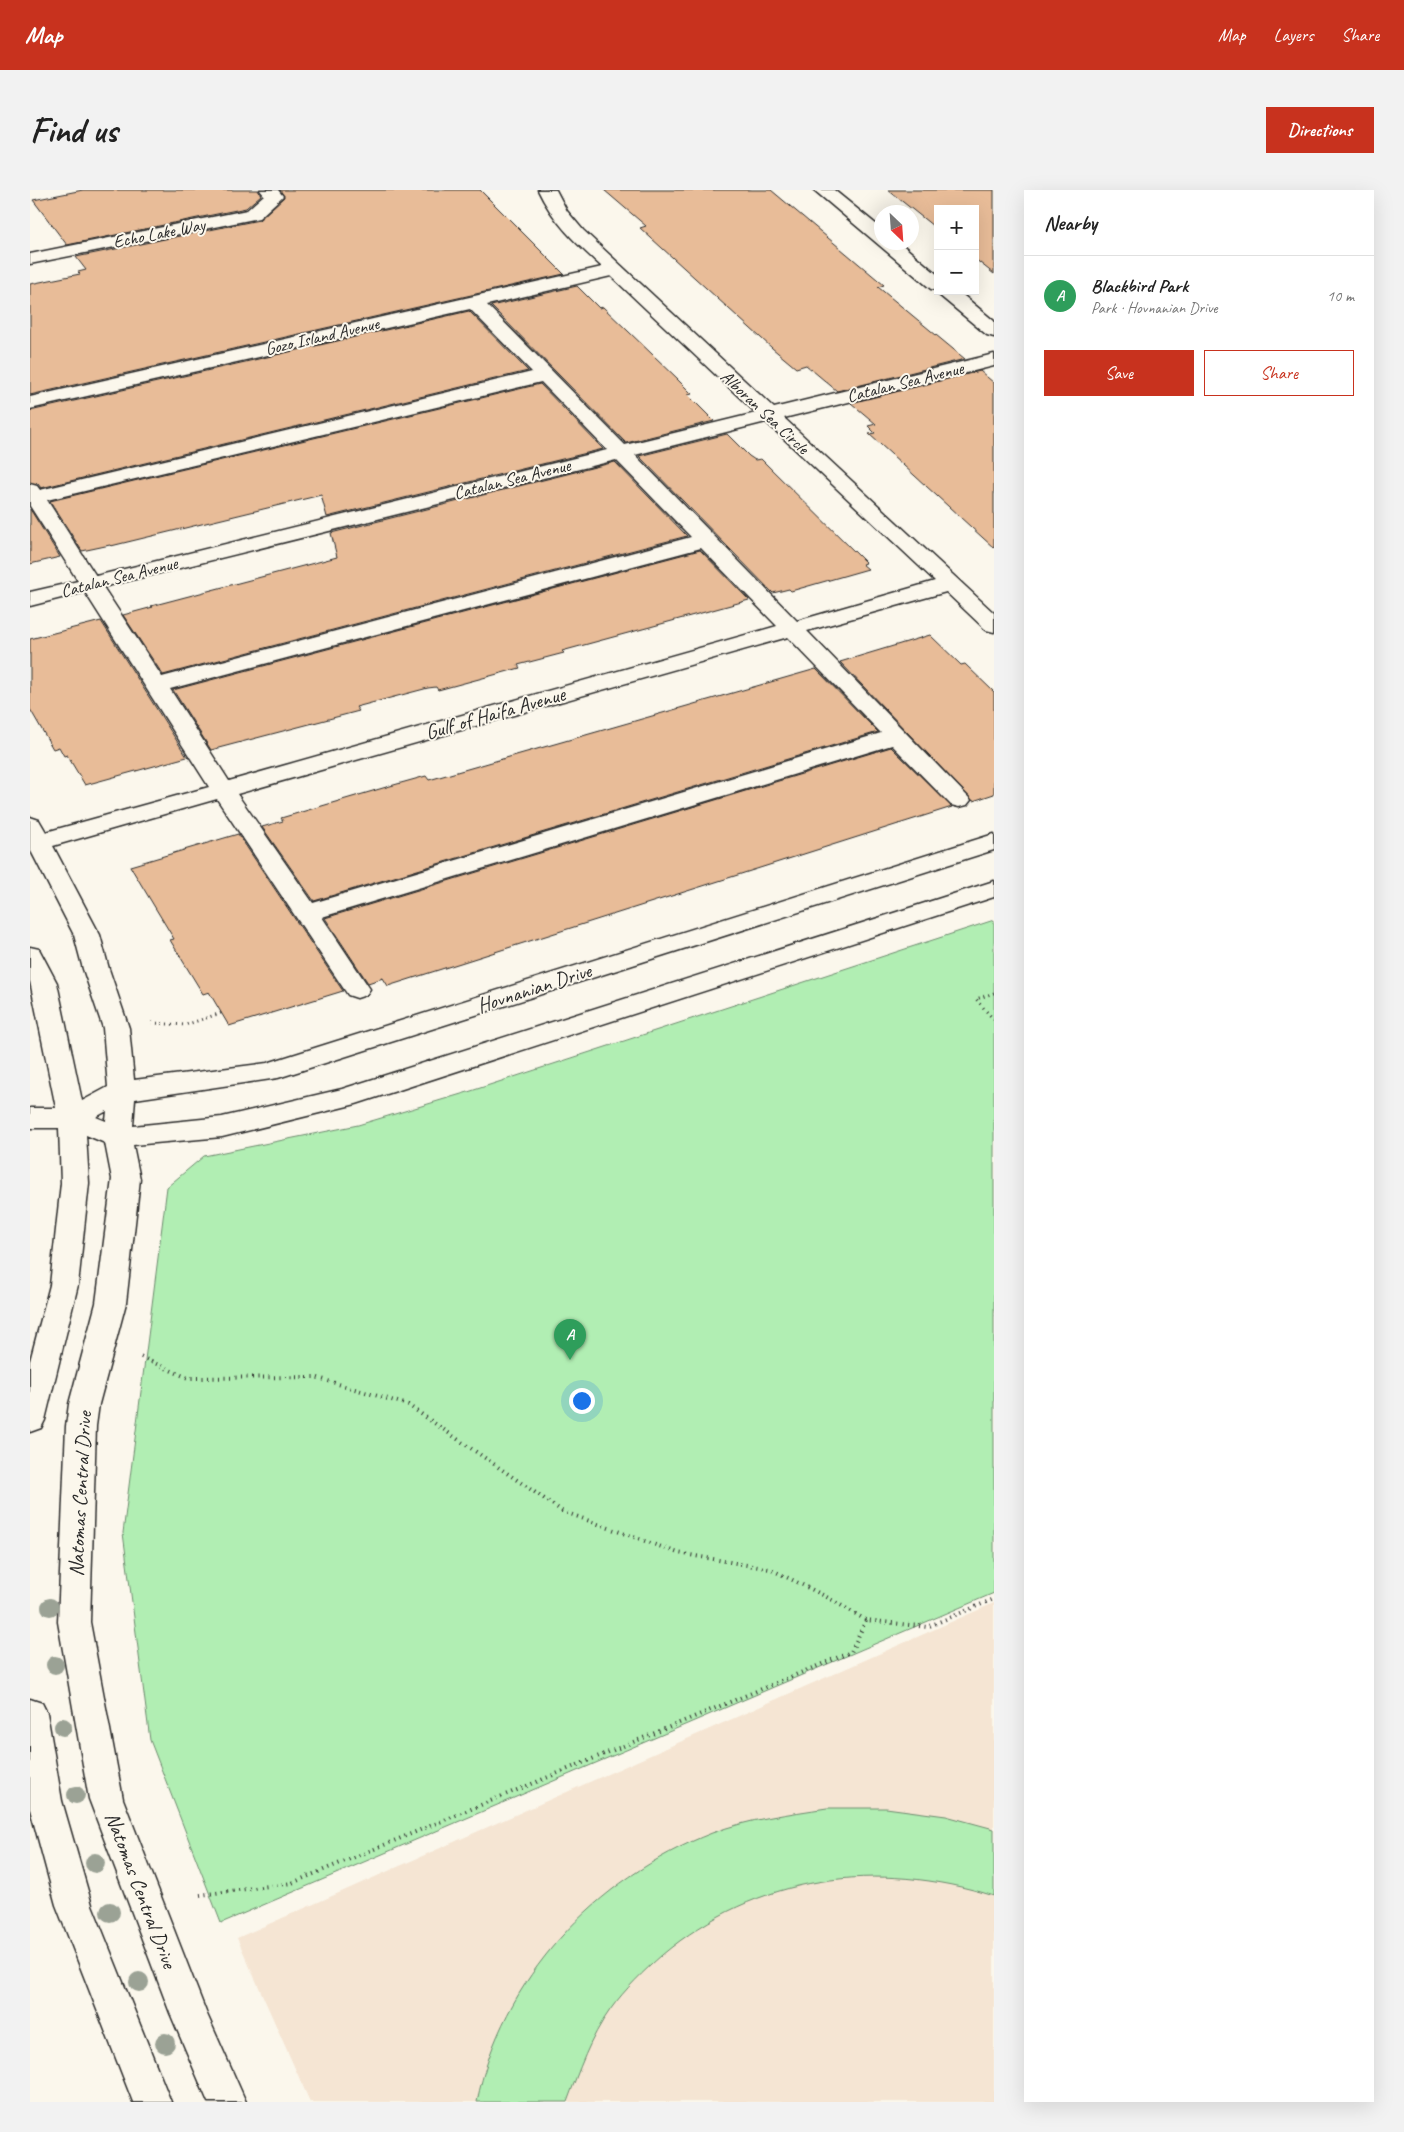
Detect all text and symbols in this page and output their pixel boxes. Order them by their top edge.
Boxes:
text: Map [25,20,62,50]
text: Map [1218,24,1246,46]
text: Layers [1274,24,1313,46]
text: Share [1341,24,1379,46]
button: Directions [1266,107,1374,153]
text: Find us [30,108,117,153]
north arrow [874,205,919,250]
map controls [934,205,979,295]
button: + [934,205,979,250]
text: Nearby [1044,210,1097,236]
street label: Echo Lake Way [111,213,209,253]
button: − [934,250,979,295]
text: Blackbird Park [1091,274,1188,298]
text: A [1056,286,1064,306]
text: 10 m [1327,286,1354,306]
text: Park · Hovnanian Drive [1091,298,1218,318]
street label: Gozo Island Avenue [263,312,382,360]
button: Save [1044,350,1194,396]
button: Share [1204,350,1354,396]
street label: Catalan Sea Avenue [844,357,967,407]
street label: Alboran Sea Circle [716,365,815,459]
street label: Catalan Sea Avenue [451,454,574,504]
street label: Catalan Sea Avenue [58,552,181,602]
street label: Gulf of Haifa Avenue [422,680,569,745]
street label: Hovnanian Drive [474,957,596,1019]
pin: A [554,1319,586,1360]
your location [569,1388,595,1414]
street label: Natomas Central Drive [63,1409,97,1577]
street label: Natomas Central Drive [99,1808,183,1974]

